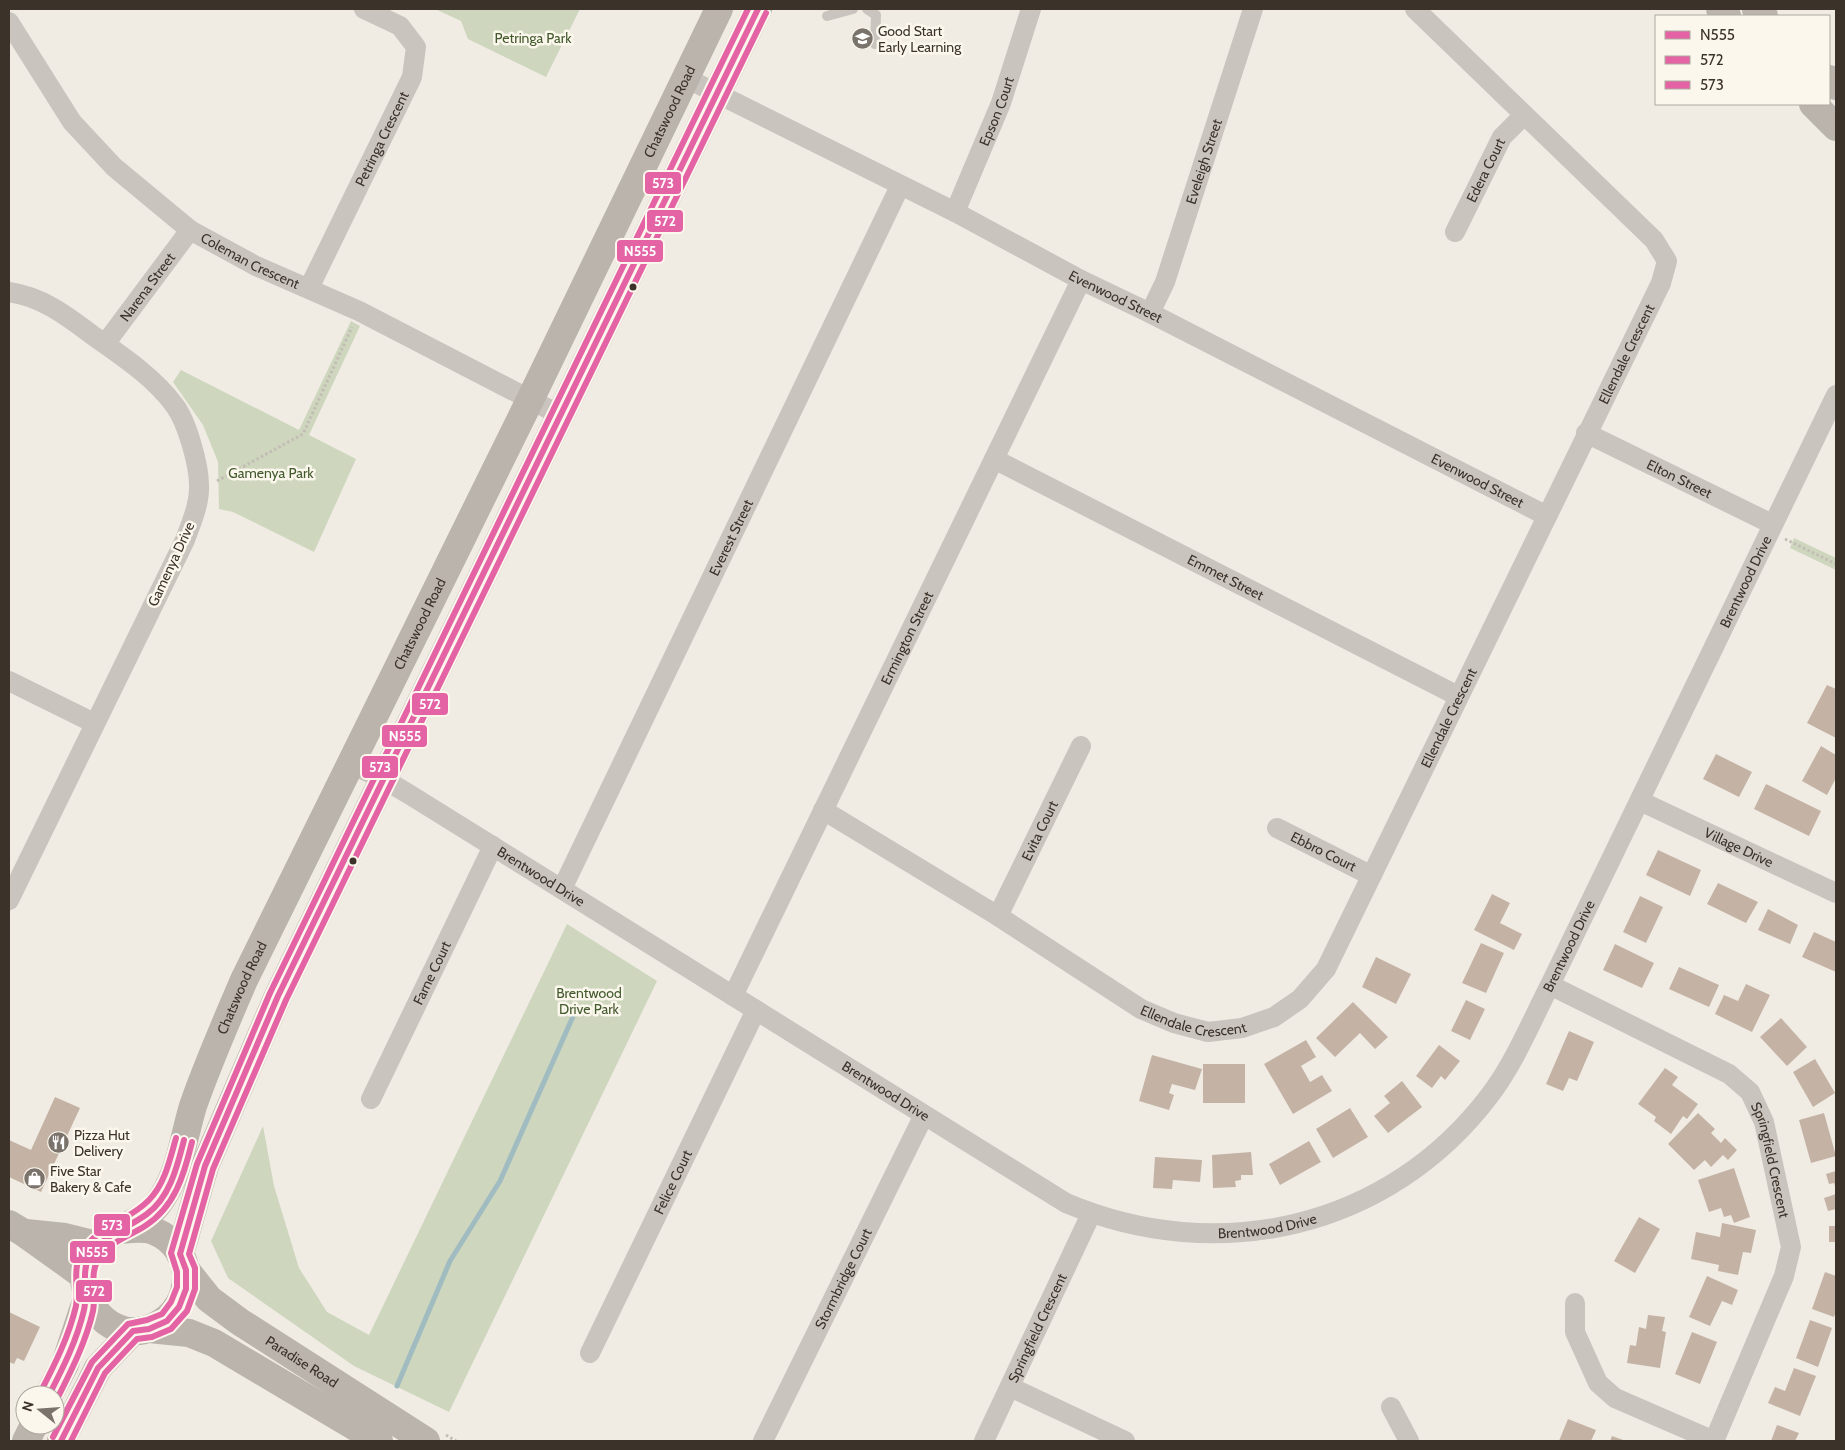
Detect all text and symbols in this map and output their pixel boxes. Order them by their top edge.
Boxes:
legend [1655,15,1830,105]
place label: Good Start Early Learning [878,22,962,56]
text: N555 [1700,26,1735,44]
school or university icon: Good Start Early Learning [850,27,874,51]
park label: Petringa Park [495,29,572,47]
text: 572 [1700,51,1724,69]
street label: Chatswood Road [639,63,699,161]
street label: Epson Court [975,74,1018,149]
text: 573 [1700,76,1724,94]
street label: Petringa Crescent [351,88,413,189]
street label: Eveleigh Street [1182,116,1226,206]
street label: Edera Court [1462,135,1509,205]
line badge: 573 [644,171,682,195]
text: 573 [652,174,674,192]
line badge: 572 [646,209,684,233]
text: 572 [654,212,676,230]
street label: Coleman Crescent [197,229,302,293]
line badge: N555 [616,239,664,263]
text: N555 [624,242,656,260]
street label: Narena Street [116,249,179,325]
street label: Evenwood Street [1066,266,1166,327]
unlabelled marker [628,282,638,292]
street label: Ellendale Crescent [1594,301,1658,407]
street label: Evenwood Street [1428,449,1527,512]
street label: Elton Street [1644,455,1715,502]
park label: Gamenya Park [228,464,314,482]
street label: Everest Street [705,496,757,579]
street label: Gamenya Drive [144,519,198,609]
street label: Brentwood Drive [1716,533,1775,631]
street label: Emmet Street [1184,550,1267,604]
street label: Chatswood Road [389,575,450,673]
street label: Ermington Street [877,588,937,688]
street label: Ellendale Crescent [1417,665,1481,771]
line badge: 572 [411,692,449,716]
text: 572 [419,695,441,713]
line badge: N555 [381,724,428,748]
text: N555 [389,727,421,745]
line badge: 573 [361,755,399,779]
text: 573 [369,758,391,776]
street label: Evita Court [1017,797,1062,864]
street label: Village Drive [1701,823,1776,871]
street label: Ebbro Court [1288,827,1359,876]
street label: Brentwood Drive [494,842,588,911]
unlabelled marker [348,856,358,866]
street label: Brentwood Drive [1539,897,1599,995]
street label: Chatswood Road [213,938,271,1037]
street label: Farne Court [409,938,455,1008]
park label: Brentwood Drive Park [556,984,622,1018]
street label: Ellendale Crescent [1138,1001,1249,1041]
street label: Brentwood Drive [839,1057,933,1125]
street label: Springfield Crescent [1747,1099,1793,1220]
place label: Pizza Hut Delivery [74,1126,130,1160]
restaurant icon: Pizza Hut Delivery [46,1131,70,1155]
street label: Felice Court [650,1147,696,1217]
place label: Five Star Bakery & Cafe [50,1162,132,1196]
shop icon: Five Star Bakery & Cafe [22,1167,46,1191]
street label: Brentwood Drive [1218,1209,1319,1242]
line badge: 573 [93,1213,131,1237]
text: 573 [101,1216,123,1234]
street label: Stormbridge Court [811,1225,876,1332]
line badge: N555 [69,1240,116,1264]
text: N555 [76,1243,108,1261]
street label: Springfield Crescent [1004,1270,1071,1385]
line badge: 572 [75,1279,113,1303]
text: 572 [83,1282,105,1300]
street label: Paradise Road [262,1332,342,1391]
north arrow [15,1385,65,1435]
text: N [18,1399,38,1414]

